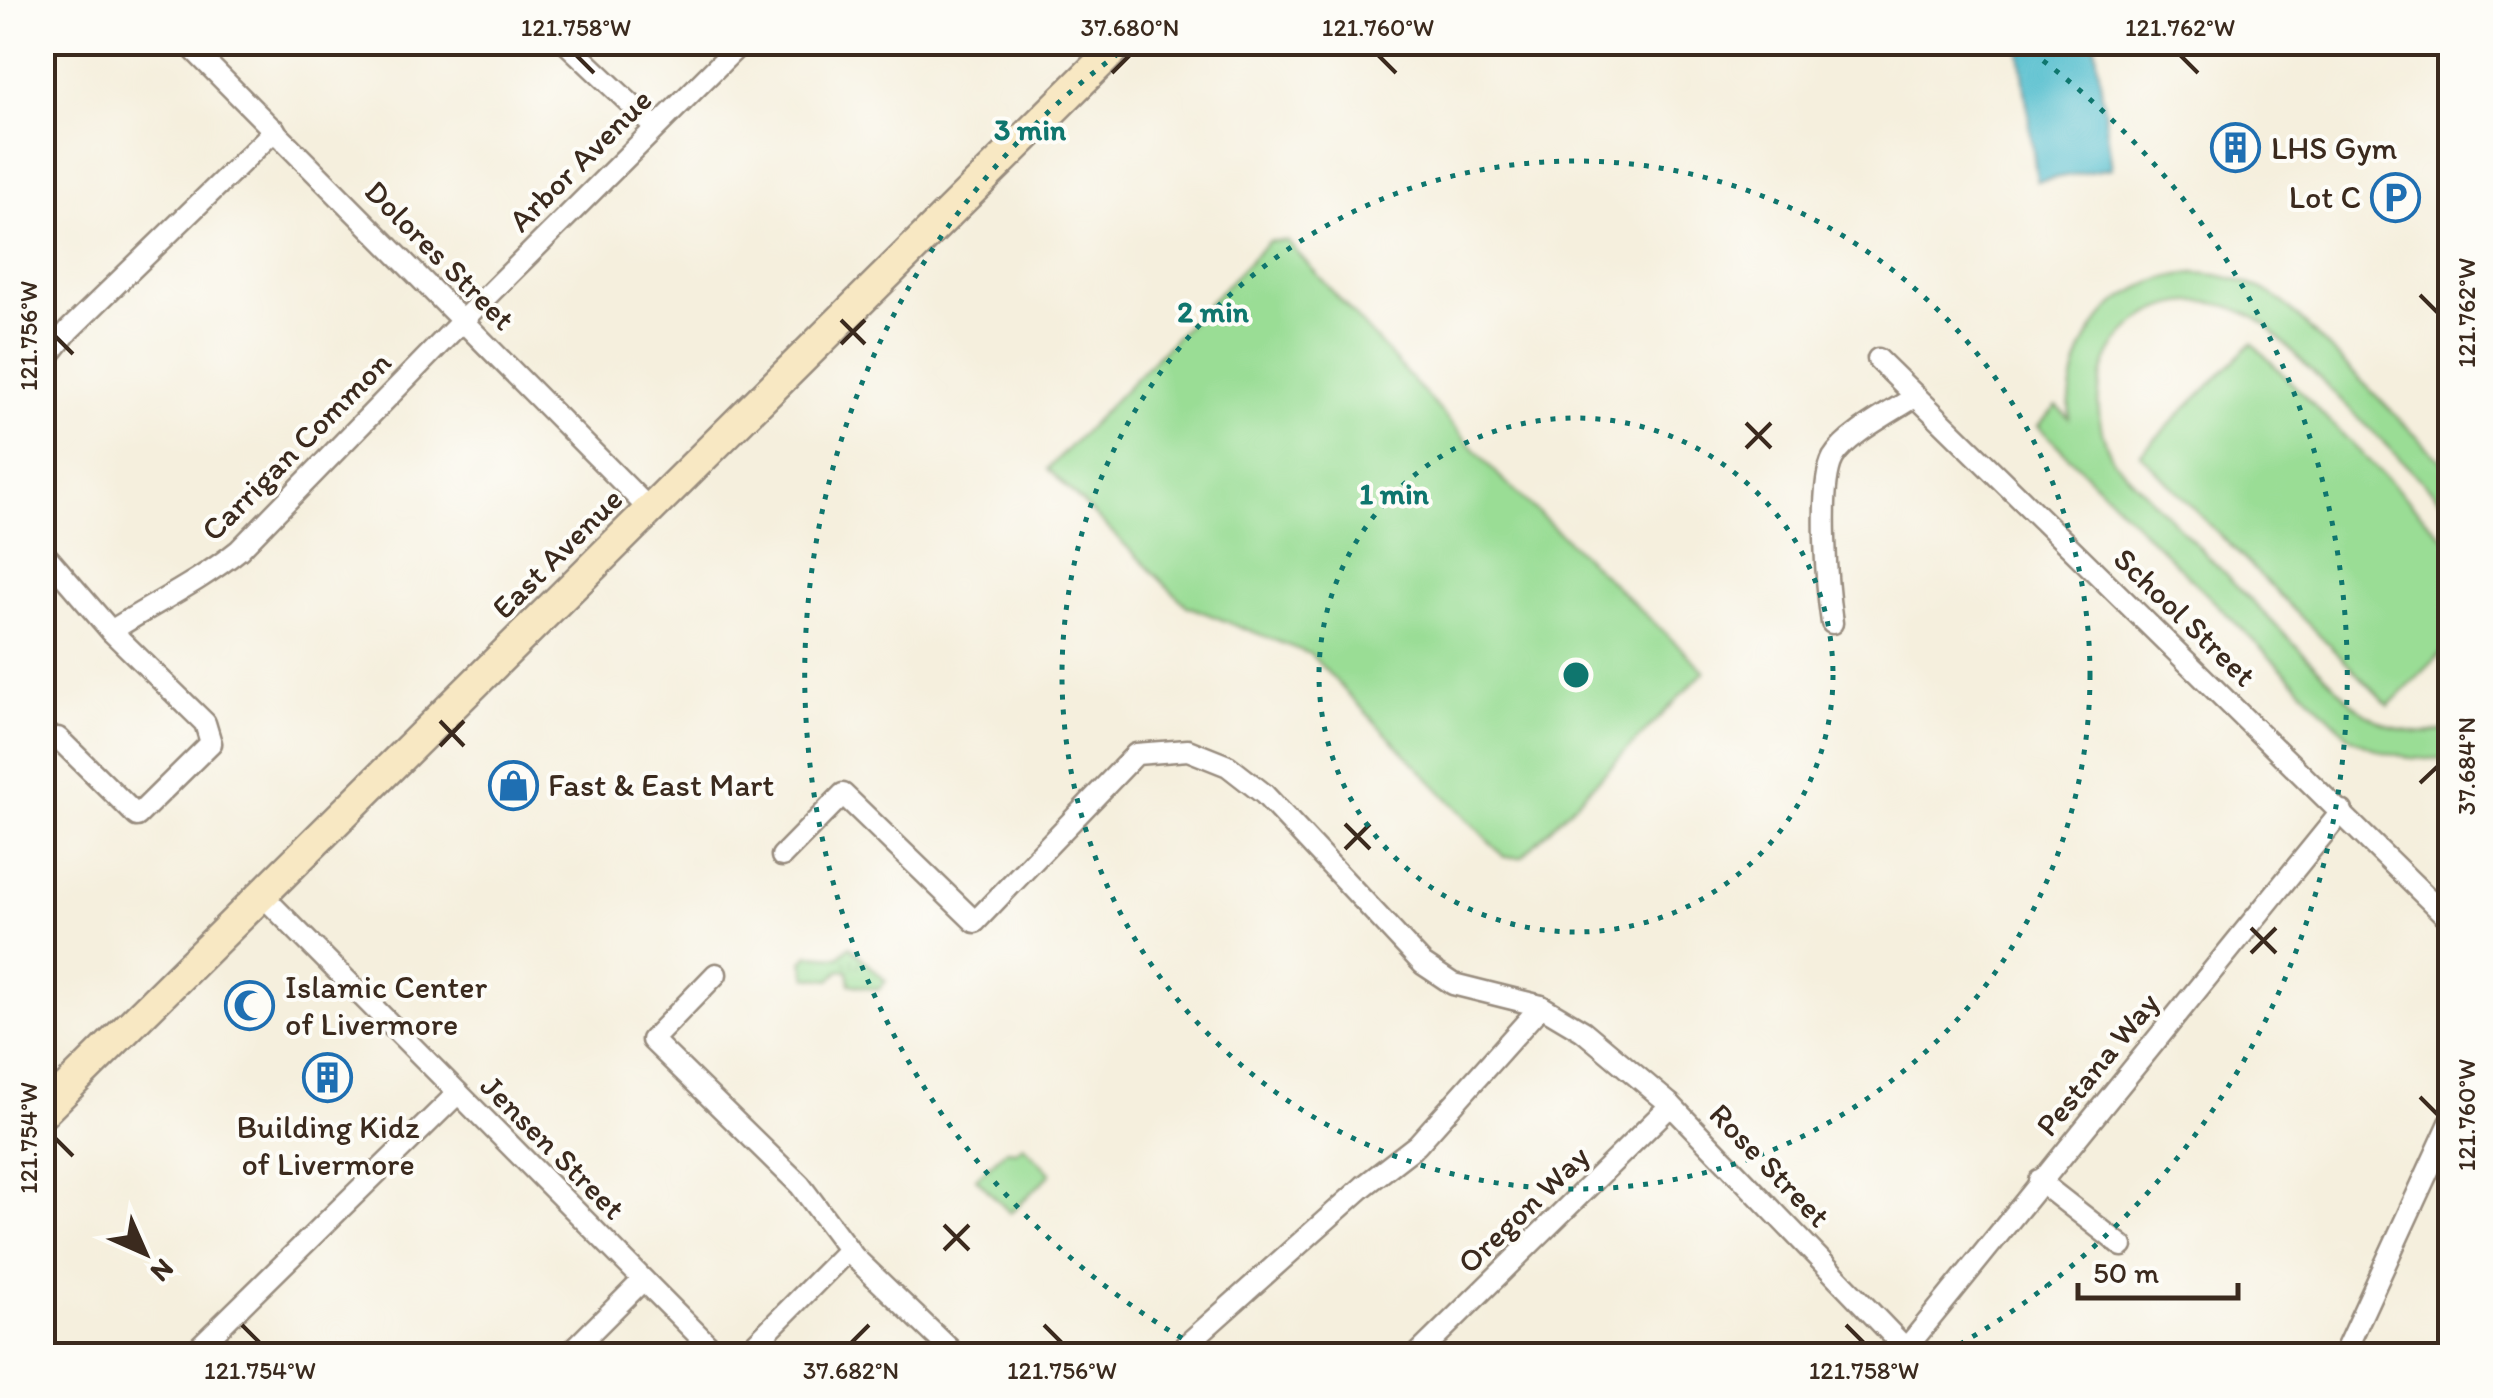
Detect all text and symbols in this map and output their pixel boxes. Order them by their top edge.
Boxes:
text: 121.758°W [521,12,631,42]
text: 37.680°N [1081,12,1179,42]
text: 121.760°W [1322,12,1434,42]
text: 121.762°W [2125,12,2235,42]
street label: Arbor Avenue [501,81,659,239]
text: 3 min [994,111,1067,148]
building icon: LHS Gym [2210,122,2262,174]
place label: LHS Gym [2271,129,2398,167]
parking icon: Lot C [2370,171,2422,223]
street label: Dolores Street [357,172,523,338]
place label: Lot C [2289,178,2361,216]
text: 121.762°W [2451,258,2481,368]
text: 121.756°W [13,281,43,391]
text: 2 min [1177,293,1250,330]
street label: Carrigan Common [193,343,399,549]
text: 1 min [1359,475,1430,512]
street label: East Avenue [484,480,630,626]
street label: School Street [2106,540,2264,694]
centre of rings [1558,657,1594,693]
text: 37.684°N [2451,717,2481,815]
shop icon: Fast & East Mart [487,759,539,811]
place label: Fast & East Mart [548,766,774,804]
place label: Islamic Center of Livermore [285,968,488,1043]
mosque icon: Islamic Center of Livermore [224,979,276,1031]
street label: Pestana Way [2027,984,2167,1144]
building icon: Building Kidz of Livermore [302,1051,354,1103]
text: 121.760°W [2451,1059,2481,1171]
street label: Jensen Street [473,1067,633,1227]
text: 121.754°W [13,1082,43,1194]
street label: Rose Street [1702,1095,1838,1235]
place label: Building Kidz of Livermore [236,1108,420,1183]
street label: Oregon Way [1449,1137,1597,1281]
north arrow [95,1203,195,1303]
scale bar [2078,1238,2238,1300]
text: N [144,1252,181,1289]
text: 50 m [2093,1254,2159,1291]
text: 121.754°W [204,1355,316,1385]
text: 37.682°N [803,1355,899,1385]
text: 121.756°W [1007,1355,1117,1385]
text: 121.758°W [1809,1355,1919,1385]

